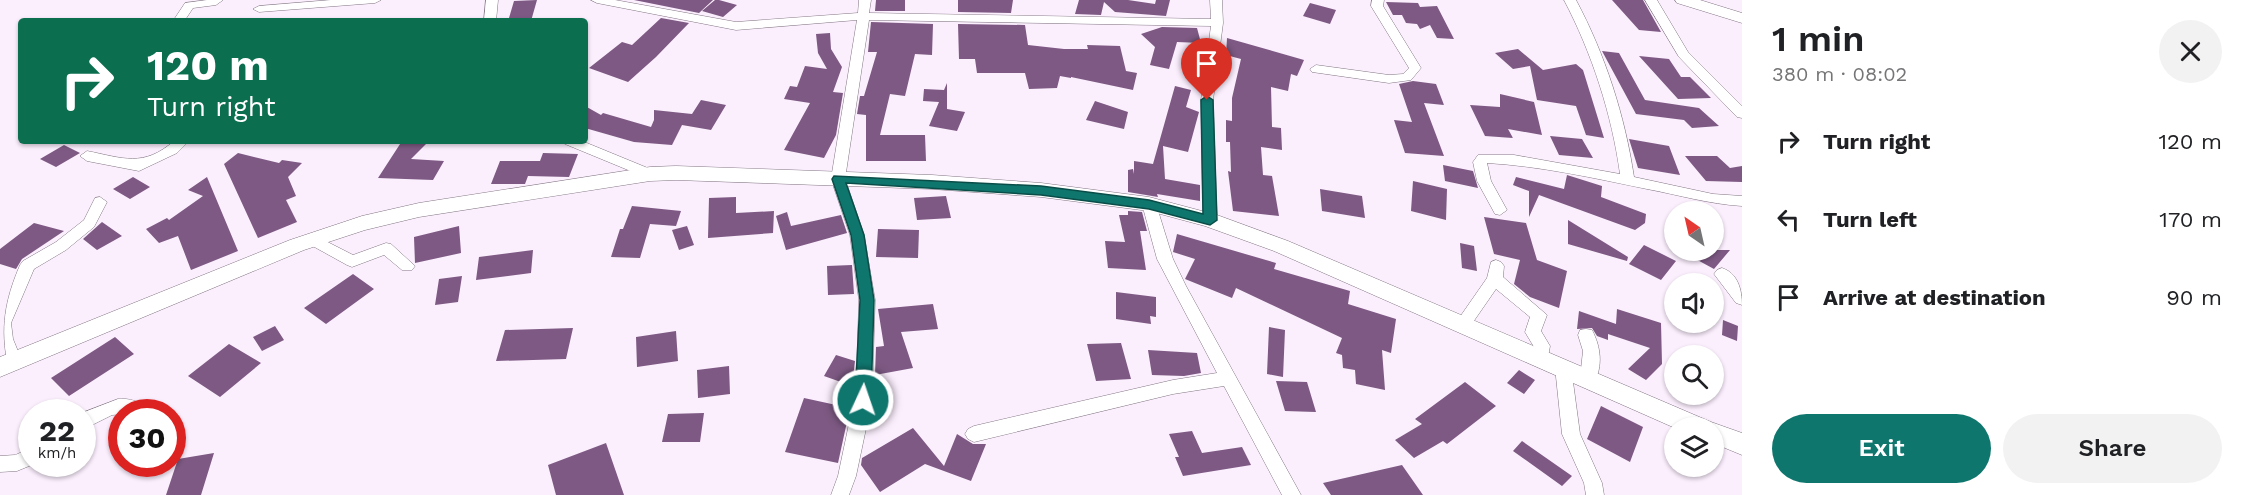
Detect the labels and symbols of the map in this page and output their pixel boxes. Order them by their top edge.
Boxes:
pin [1181,38,1232,100]
north arrow [1664,201,1724,261]
position arrow [831,368,895,432]
speed limit sign: 30 [108,399,186,477]

